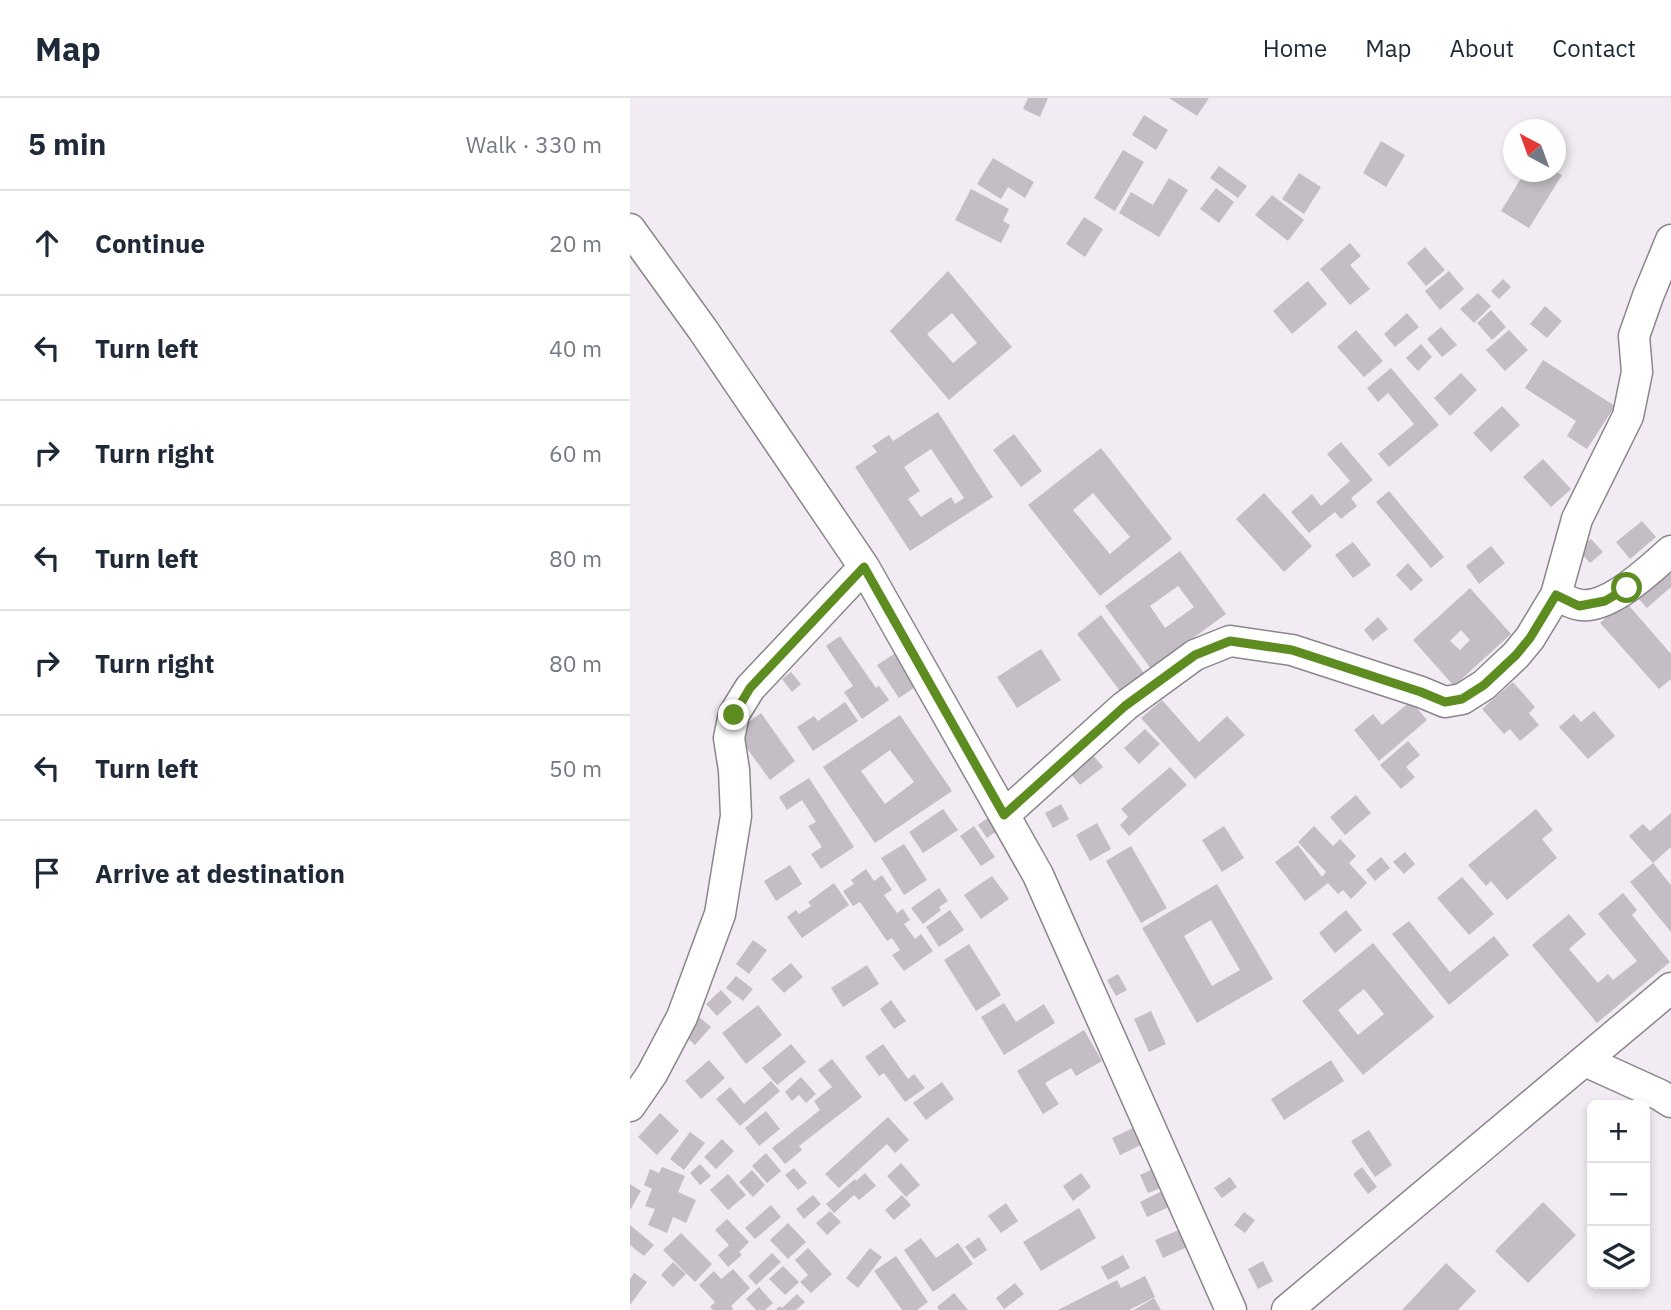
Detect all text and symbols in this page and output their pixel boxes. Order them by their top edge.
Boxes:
text: Map [35,27,101,70]
text: Home [1263,32,1327,64]
text: Map [1365,32,1411,64]
text: About [1449,32,1514,64]
text: Contact [1552,32,1636,64]
north arrow [1503,119,1566,182]
text: 5 min [28,124,106,163]
text: Walk · 330 m [466,129,602,159]
icon: ahead [28,224,66,262]
text: Continue [95,226,205,260]
text: 20 m [549,228,602,258]
icon: left [28,329,66,367]
text: Turn left [95,331,198,365]
text: 40 m [549,333,602,363]
icon: right [28,434,66,472]
text: Turn right [95,436,214,470]
text: 60 m [549,438,602,468]
icon: left [28,539,66,577]
text: Turn left [95,541,198,575]
text: 80 m [549,543,602,573]
route start [1611,572,1642,603]
icon: right [28,644,66,682]
text: Turn right [95,646,214,680]
text: 80 m [549,648,602,678]
route end [718,699,749,730]
icon: left [28,749,66,787]
text: Turn left [95,751,198,785]
text: 50 m [549,753,602,783]
icon: arrive [28,854,66,892]
text: Arrive at destination [95,856,345,890]
map controls [1587,1100,1650,1289]
button: + [1587,1100,1650,1163]
button: − [1587,1163,1650,1226]
button: layers [1587,1226,1650,1289]

